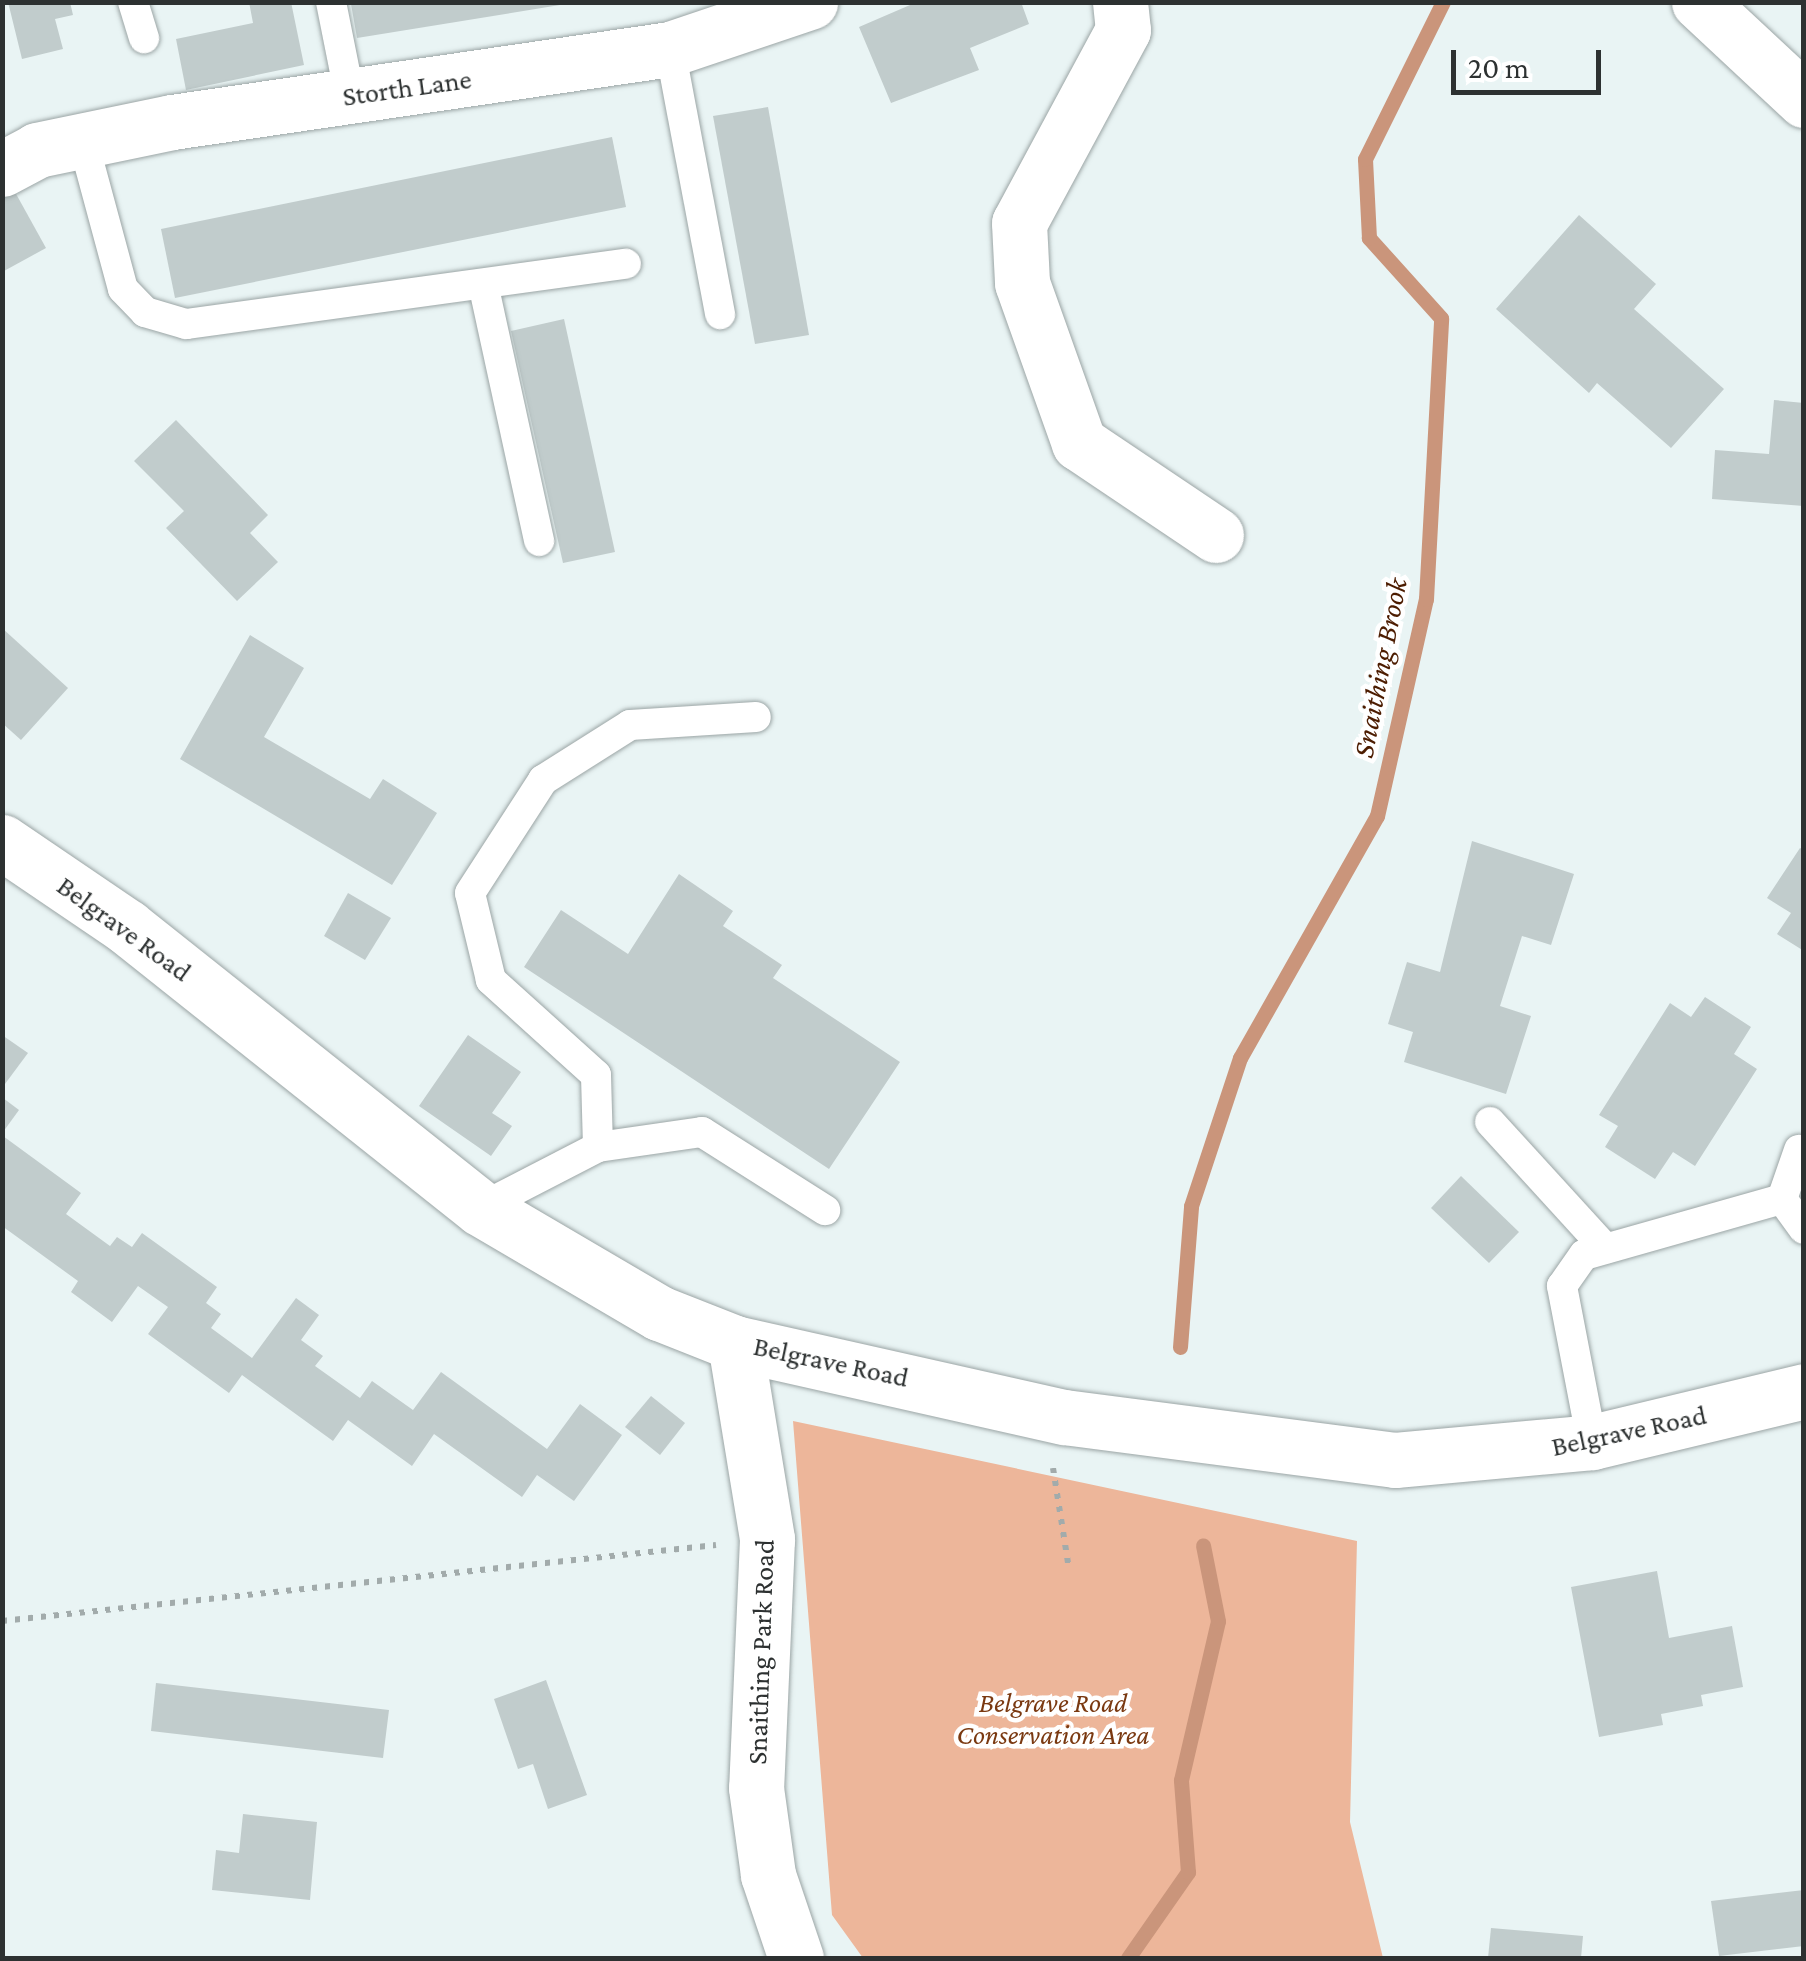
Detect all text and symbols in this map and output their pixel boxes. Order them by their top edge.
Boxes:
scale bar [1456,30,1606,92]
text: 20 m [1468,51,1529,84]
street label: Storth Lane [340,62,474,114]
water label: Snaithing Brook [1345,575,1415,761]
street label: Belgrave Road [50,869,198,989]
street label: Belgrave Road [750,1329,912,1395]
street label: Belgrave Road [1548,1398,1710,1464]
street label: Snaithing Park Road [740,1539,782,1765]
park label: Belgrave Road Conservation Area [957,1686,1149,1752]

